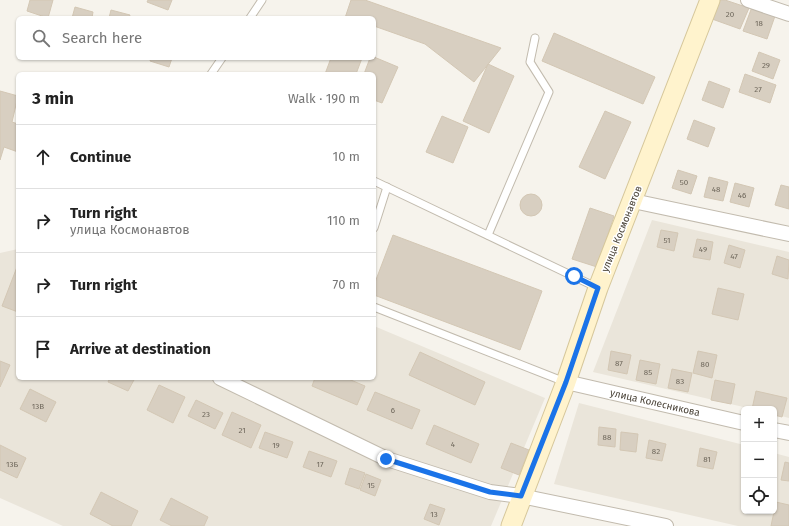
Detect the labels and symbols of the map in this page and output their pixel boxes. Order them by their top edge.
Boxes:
house number: 20 [726,10,735,19]
house number: 18 [755,19,764,28]
house number: 29 [762,61,770,70]
house number: 27 [754,85,762,94]
house number: 50 [680,178,689,187]
street label: улица Космонавтов [599,184,645,274]
house number: 48 [712,185,721,194]
house number: 46 [738,191,746,200]
house number: 51 [663,236,671,245]
house number: 49 [699,245,707,254]
house number: 47 [730,252,738,261]
route start [565,267,583,285]
house number: 87 [615,359,623,368]
house number: 80 [701,360,710,369]
house number: 85 [644,368,652,377]
house number: 83 [676,377,684,386]
street label: улица Колесникова [609,387,701,419]
house number: 13В [32,402,44,411]
house number: 6 [391,406,395,415]
house number: 23 [202,410,210,419]
house number: 21 [238,426,246,435]
house number: 88 [603,433,612,442]
house number: 4 [451,440,456,449]
house number: 19 [272,441,280,450]
house number: 82 [652,447,660,456]
route end [377,450,395,468]
house number: 81 [703,455,711,464]
house number: 13Б [6,460,18,469]
house number: 17 [316,460,324,469]
house number: 15 [367,481,375,490]
house number: 13 [430,510,438,519]

